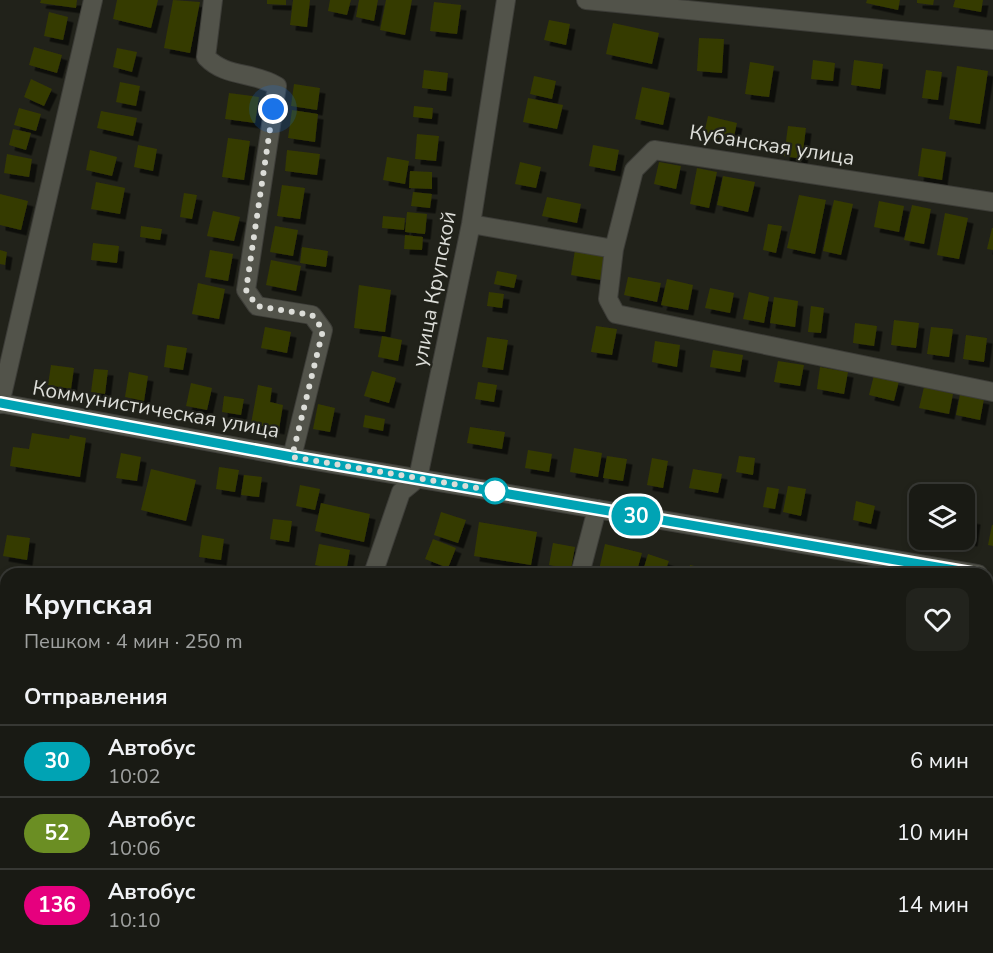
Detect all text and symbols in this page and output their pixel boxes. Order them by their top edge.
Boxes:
your location [258,94,288,124]
street label: Кубанская улица [687,118,857,172]
street label: улица Крупской [405,209,463,369]
street label: Коммунистическая улица [30,373,282,445]
unlabelled marker [482,478,508,504]
map controls [909,484,975,550]
button: layers [909,484,975,550]
line badge: 30 [609,496,663,536]
text: 30 [623,502,649,530]
text: Крупская [24,586,153,624]
button: heart [906,588,969,651]
text: Пешком · 4 мин · 250 m [24,628,243,655]
text: Отправления [24,682,168,712]
text: Автобус [108,733,196,763]
text: 6 мин [910,746,969,776]
text: 30 [44,747,70,775]
text: 10:02 [108,763,161,790]
text: Автобус [108,805,196,835]
text: 10 мин [897,818,969,848]
text: 52 [44,819,70,847]
text: 10:06 [108,835,161,862]
text: Автобус [108,877,196,907]
text: 14 мин [897,890,969,920]
text: 136 [38,891,76,919]
text: 10:10 [108,907,161,934]

